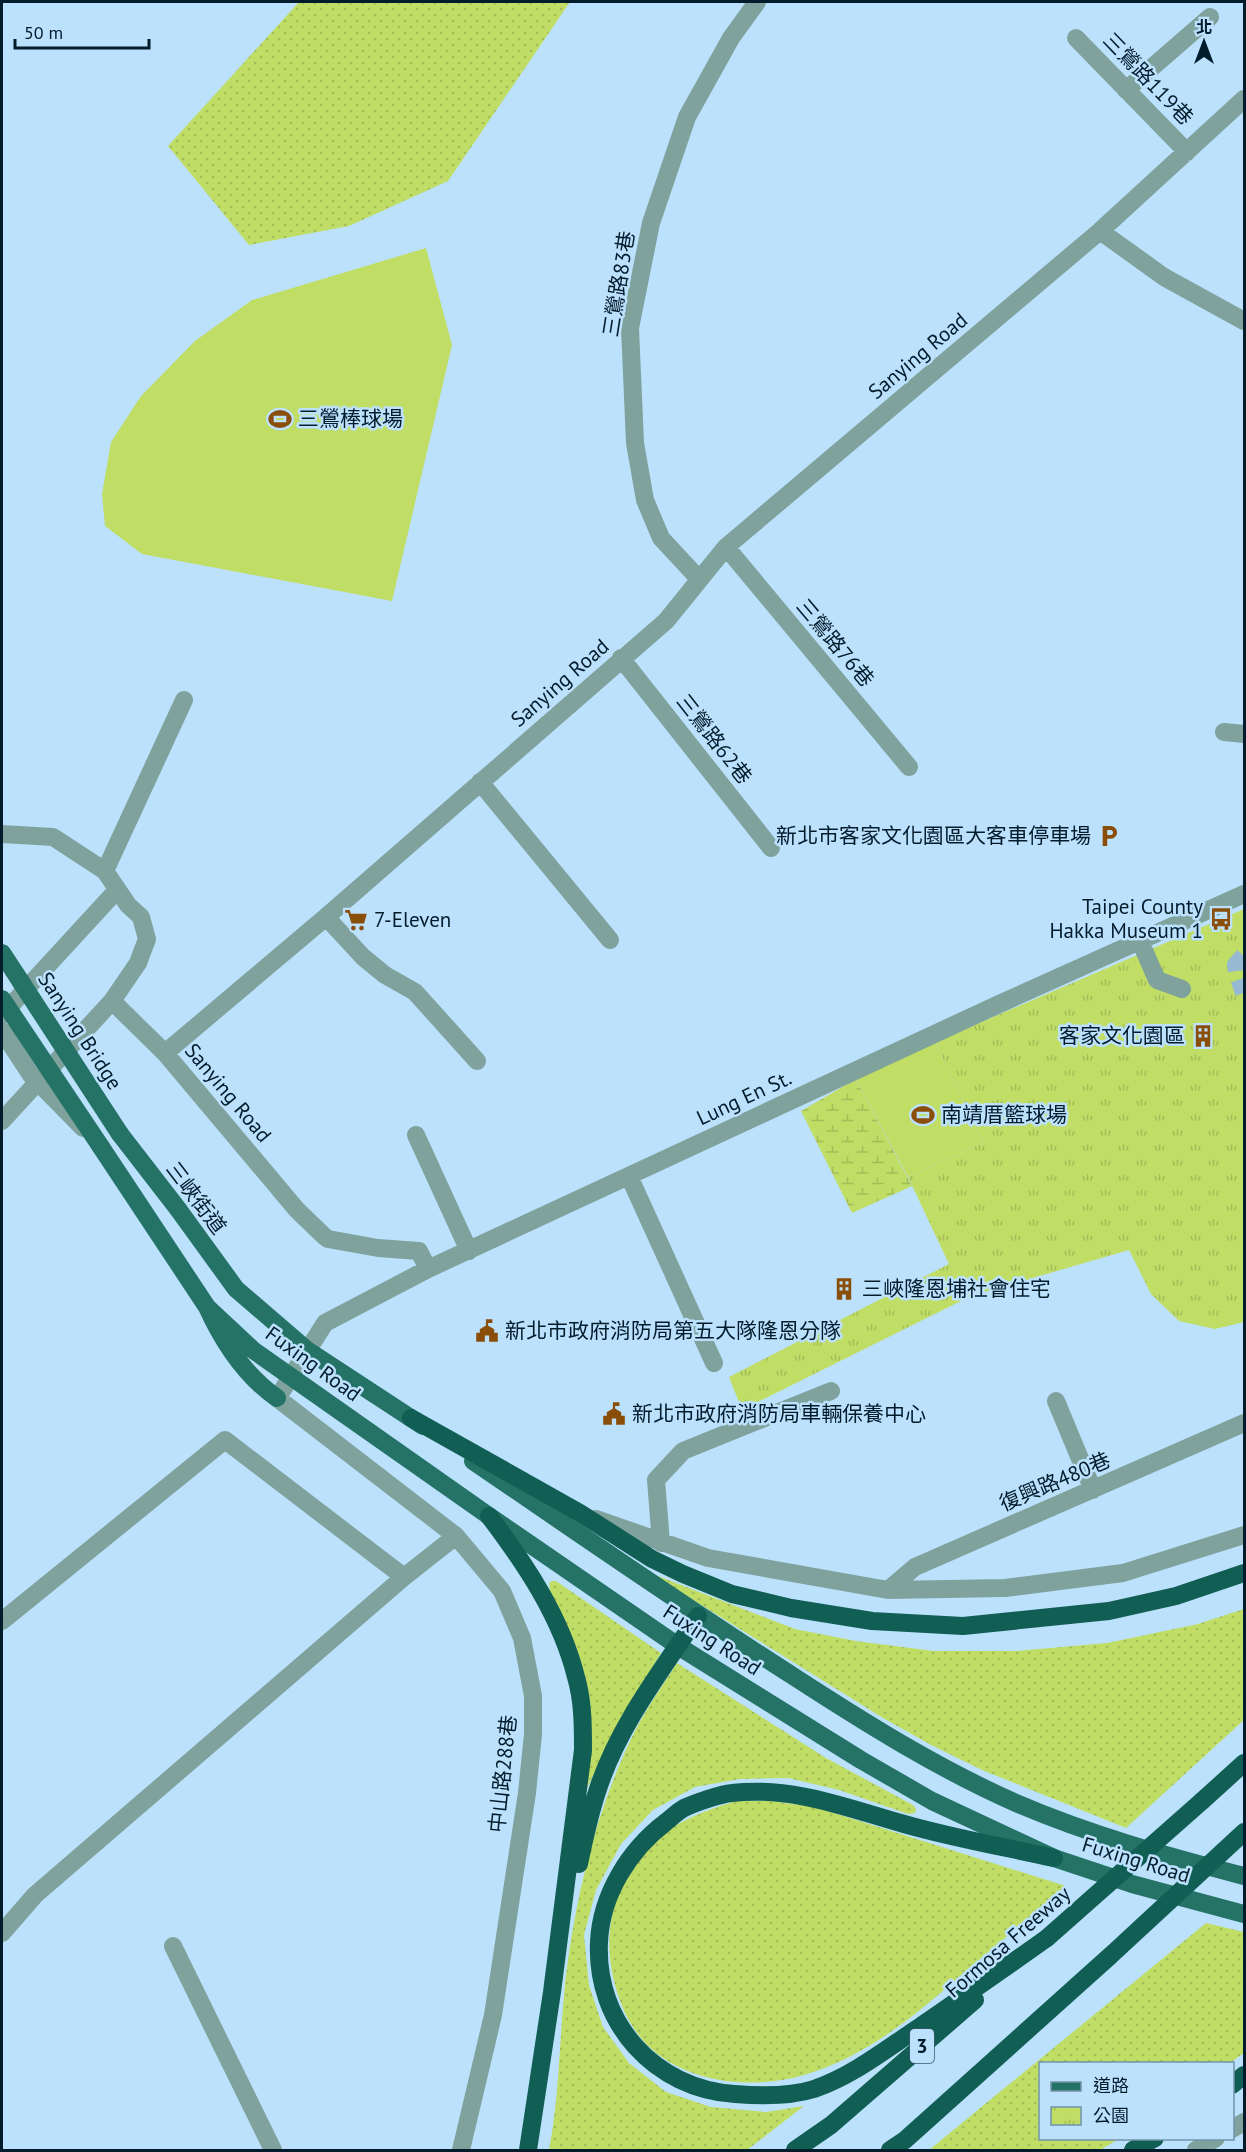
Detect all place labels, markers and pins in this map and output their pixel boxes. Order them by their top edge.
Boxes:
place label: 三鶯棒球場 [298,405,403,432]
sports icon: 三鶯棒球場 [267,406,293,432]
place label: 新北市客家文化園區大客車停車場 [776,822,1091,849]
parking icon: 新北市客家文化園區大客車停車場 [1096,823,1122,849]
place label: Taipei County Hakka Museum 1 [1049,893,1203,944]
place label: 7-Eleven [374,906,451,933]
bus stop icon: Taipei County Hakka Museum 1 [1208,906,1234,932]
supermarket icon: 7-Eleven [343,907,369,933]
place label: 客家文化園區 [1059,1022,1185,1049]
building icon: 客家文化園區 [1190,1023,1216,1049]
place label: 南靖厝籃球場 [941,1101,1067,1128]
sports icon: 南靖厝籃球場 [910,1102,936,1128]
place label: 三峽隆恩埔社會住宅 [862,1275,1051,1302]
building icon: 三峽隆恩埔社會住宅 [831,1276,857,1302]
place label: 新北市政府消防局第五大隊隆恩分隊 [505,1317,841,1344]
public building icon: 新北市政府消防局第五大隊隆恩分隊 [474,1318,500,1344]
place label: 新北市政府消防局車輛保養中心 [632,1400,926,1427]
public building icon: 新北市政府消防局車輛保養中心 [601,1401,627,1427]

